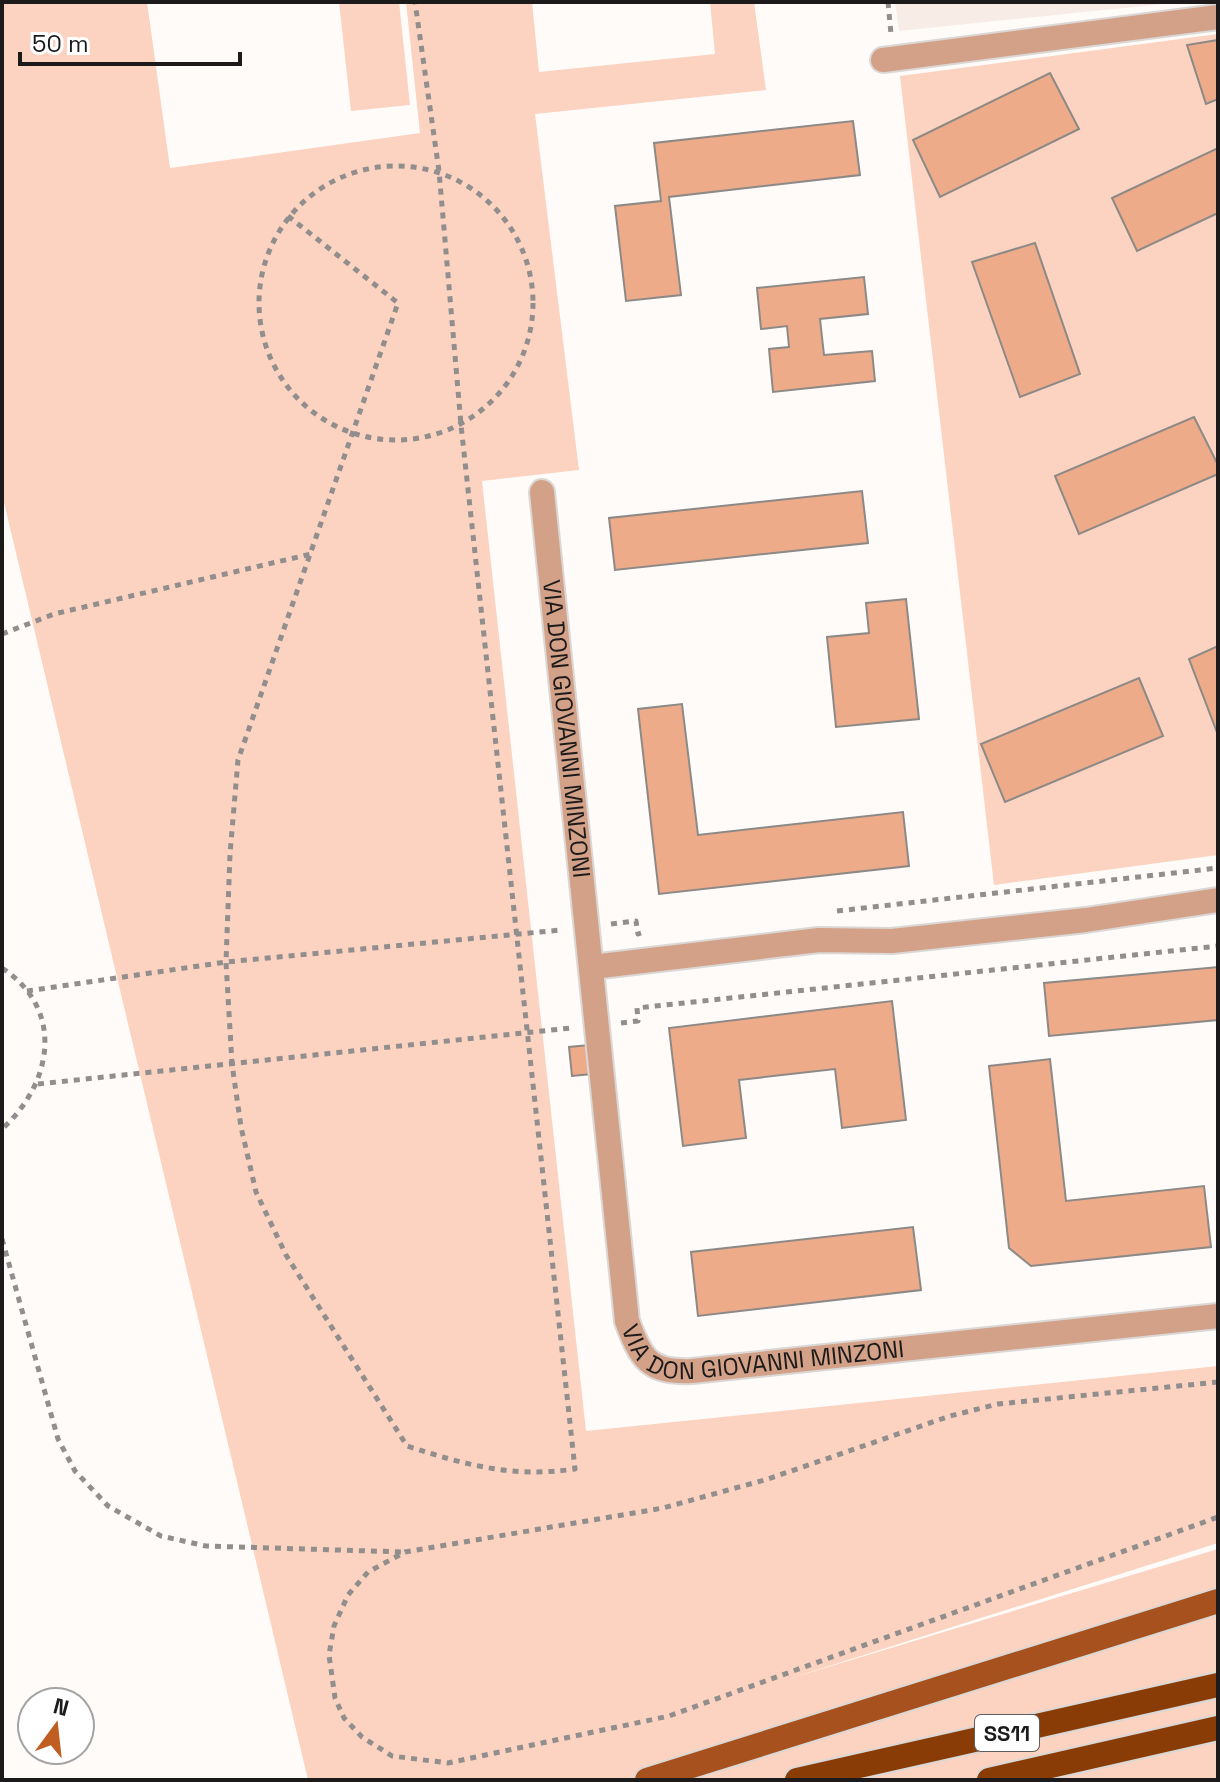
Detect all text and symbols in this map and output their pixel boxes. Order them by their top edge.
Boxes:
scale bar [20,16,240,66]
text: 50 m [32,28,89,59]
street label: VIA DON GIOVANNI MINZONI [536,578,597,879]
street label: VIA DON GIOVANNI MINZONI [615,1320,905,1386]
north arrow [16,1686,96,1766]
text: N [50,1691,72,1722]
road number: SS11 [975,1715,1039,1751]

